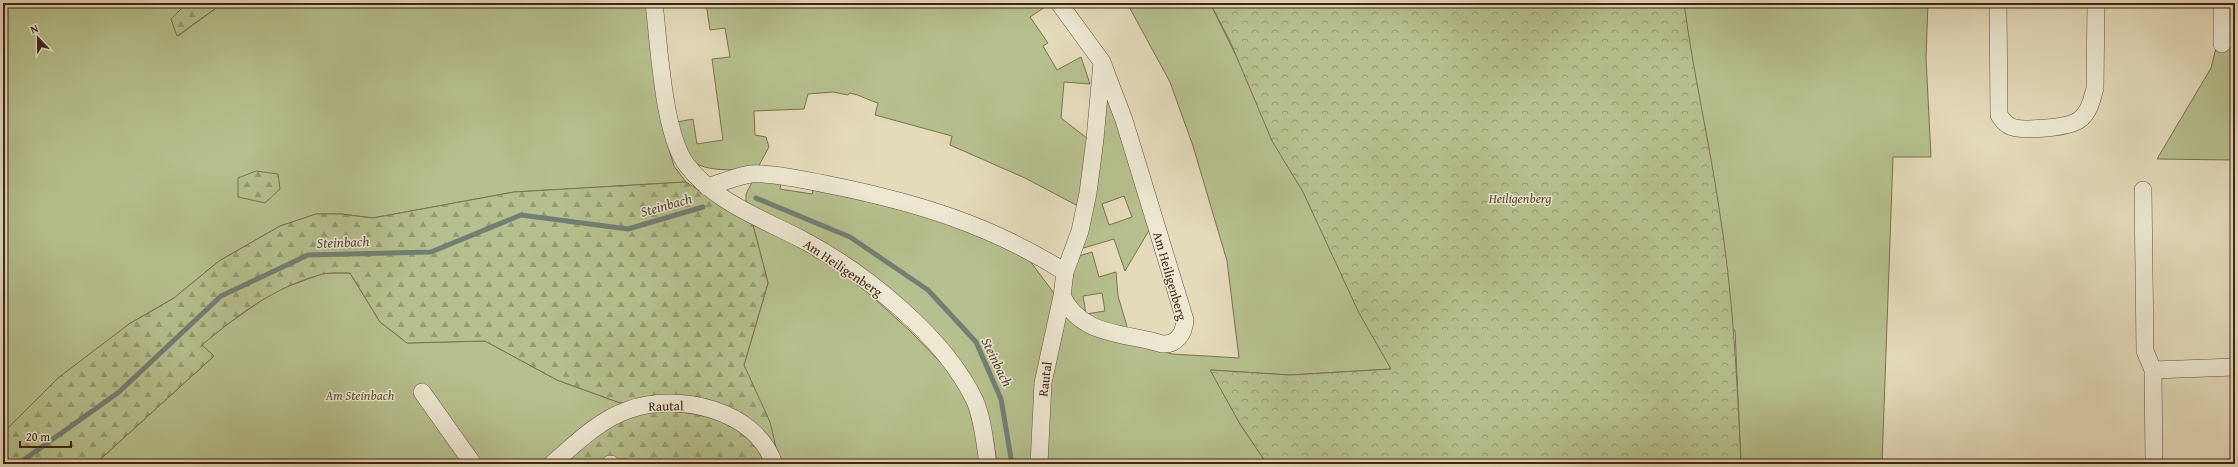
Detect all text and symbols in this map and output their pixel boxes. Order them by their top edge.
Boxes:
north arrow [18,18,58,58]
text: N [28,20,41,38]
water label: Steinbach [638,188,694,222]
park label: Heiligenberg [1488,189,1551,208]
street label: Am Heiligenberg [1148,229,1192,323]
water label: Steinbach [316,231,370,253]
street label: Am Heiligenberg [800,235,887,302]
water label: Steinbach [976,334,1018,390]
street label: Rautal [1033,360,1057,398]
park label: Am Steinbach [325,386,395,405]
street label: Rautal [648,396,684,416]
scale bar [20,423,71,449]
text: 20 m [26,428,50,445]

